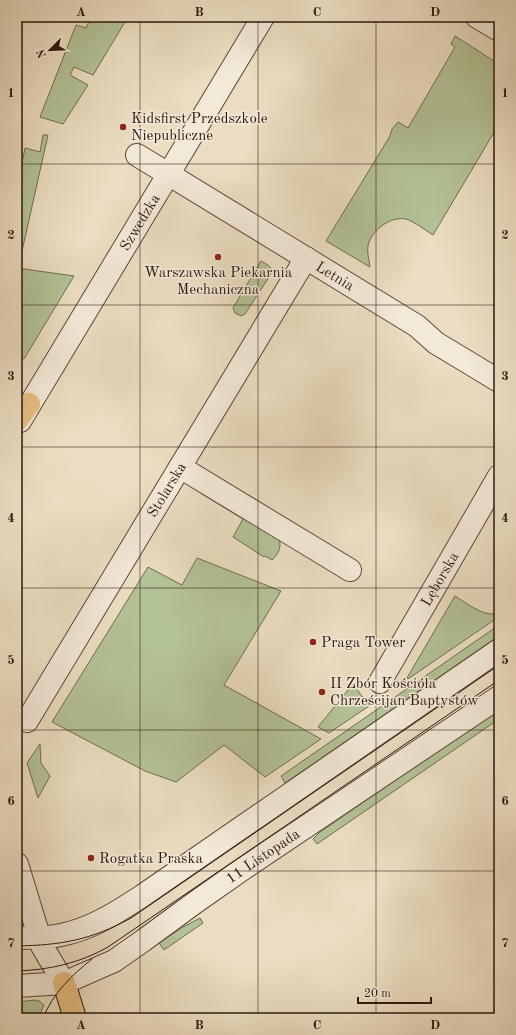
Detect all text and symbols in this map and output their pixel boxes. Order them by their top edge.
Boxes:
text: A [76,6,86,19]
text: B [194,6,204,19]
text: C [313,6,321,19]
text: D [430,6,440,19]
north arrow [30,30,70,70]
text: N [35,47,49,60]
text: 1 [7,87,15,100]
text: 1 [501,87,509,100]
place label: Kidsfirst Przedszkole Niepubliczne [131,112,268,144]
marker: Kidsfirst Przedszkole Niepubliczne [118,122,128,132]
street label: Szwedzka [118,191,164,254]
text: 2 [7,229,15,242]
text: 2 [501,229,509,242]
marker: Warszawska Piekarnia Mechaniczna [213,252,223,262]
street label: Letnia [312,260,356,295]
place label: Warszawska Piekarnia Mechaniczna [144,266,293,298]
text: 3 [7,370,15,383]
text: 3 [501,370,509,383]
street label: Stolarska [145,460,190,521]
text: 4 [7,512,15,525]
text: 4 [501,512,509,525]
street label: Lęborska [419,549,463,609]
place label: Praga Tower [321,636,405,651]
marker: Praga Tower [308,637,318,647]
text: 5 [7,654,15,667]
text: 5 [501,654,509,667]
place label: II Zbór Kościóła Chrześcijan Baptystów [330,677,479,709]
marker: II Zbór Kościóła Chrześcijan Baptystów [317,687,327,697]
text: 6 [7,795,15,808]
text: 6 [501,795,509,808]
street label: 11 Listopada [224,827,304,887]
place label: Rogatka Praska [99,852,203,867]
marker: Rogatka Praska [86,853,96,863]
text: 7 [7,937,15,950]
text: 7 [501,937,509,950]
scale bar [358,979,431,1005]
text: 20 m [364,988,391,1000]
text: A [76,1019,86,1032]
text: B [194,1019,204,1032]
text: C [313,1019,321,1032]
text: D [430,1019,440,1032]

